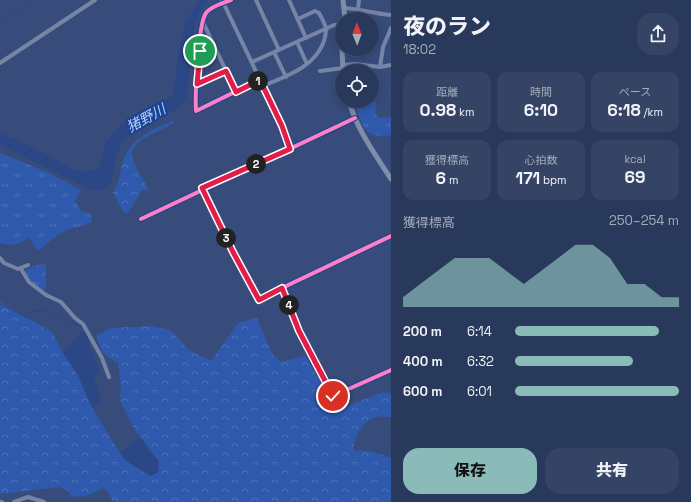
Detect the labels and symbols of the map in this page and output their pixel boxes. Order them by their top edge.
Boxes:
north arrow [335,12,379,56]
pin [183,34,217,68]
pin: 1 [248,71,268,91]
water label: 猪野川 [123,99,170,136]
pin: 2 [246,154,266,174]
pin: 3 [216,228,236,248]
pin: 4 [279,295,299,315]
pin [316,379,350,413]

